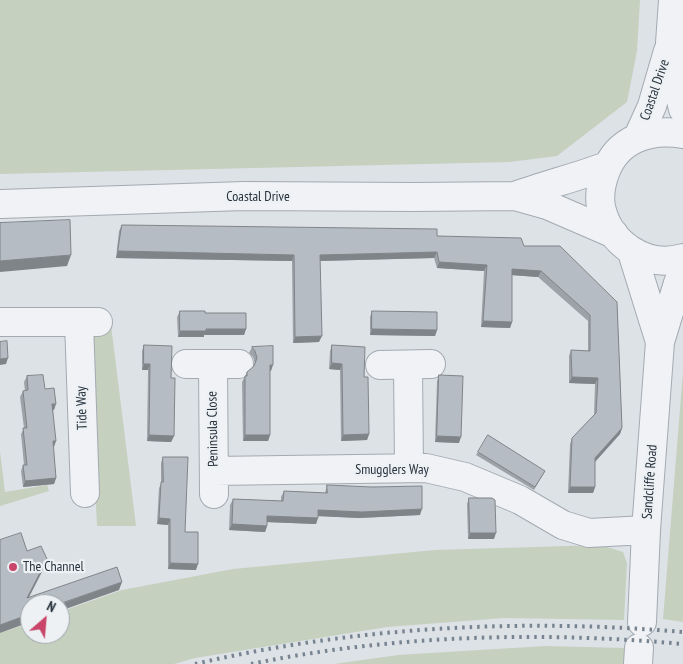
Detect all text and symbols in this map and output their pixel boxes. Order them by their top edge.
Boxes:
street label: Coastal Drive [637,57,673,123]
street label: Coastal Drive [226,189,290,205]
street label: Tide Way [73,386,91,430]
street label: Peninsula Close [204,391,222,467]
street label: Sandcliffe Road [639,444,661,520]
street label: Smugglers Way [355,462,429,478]
place label: The Channel [23,559,84,575]
marker: The Channel [7,561,19,573]
north arrow [20,594,70,644]
text: N [44,597,59,616]

